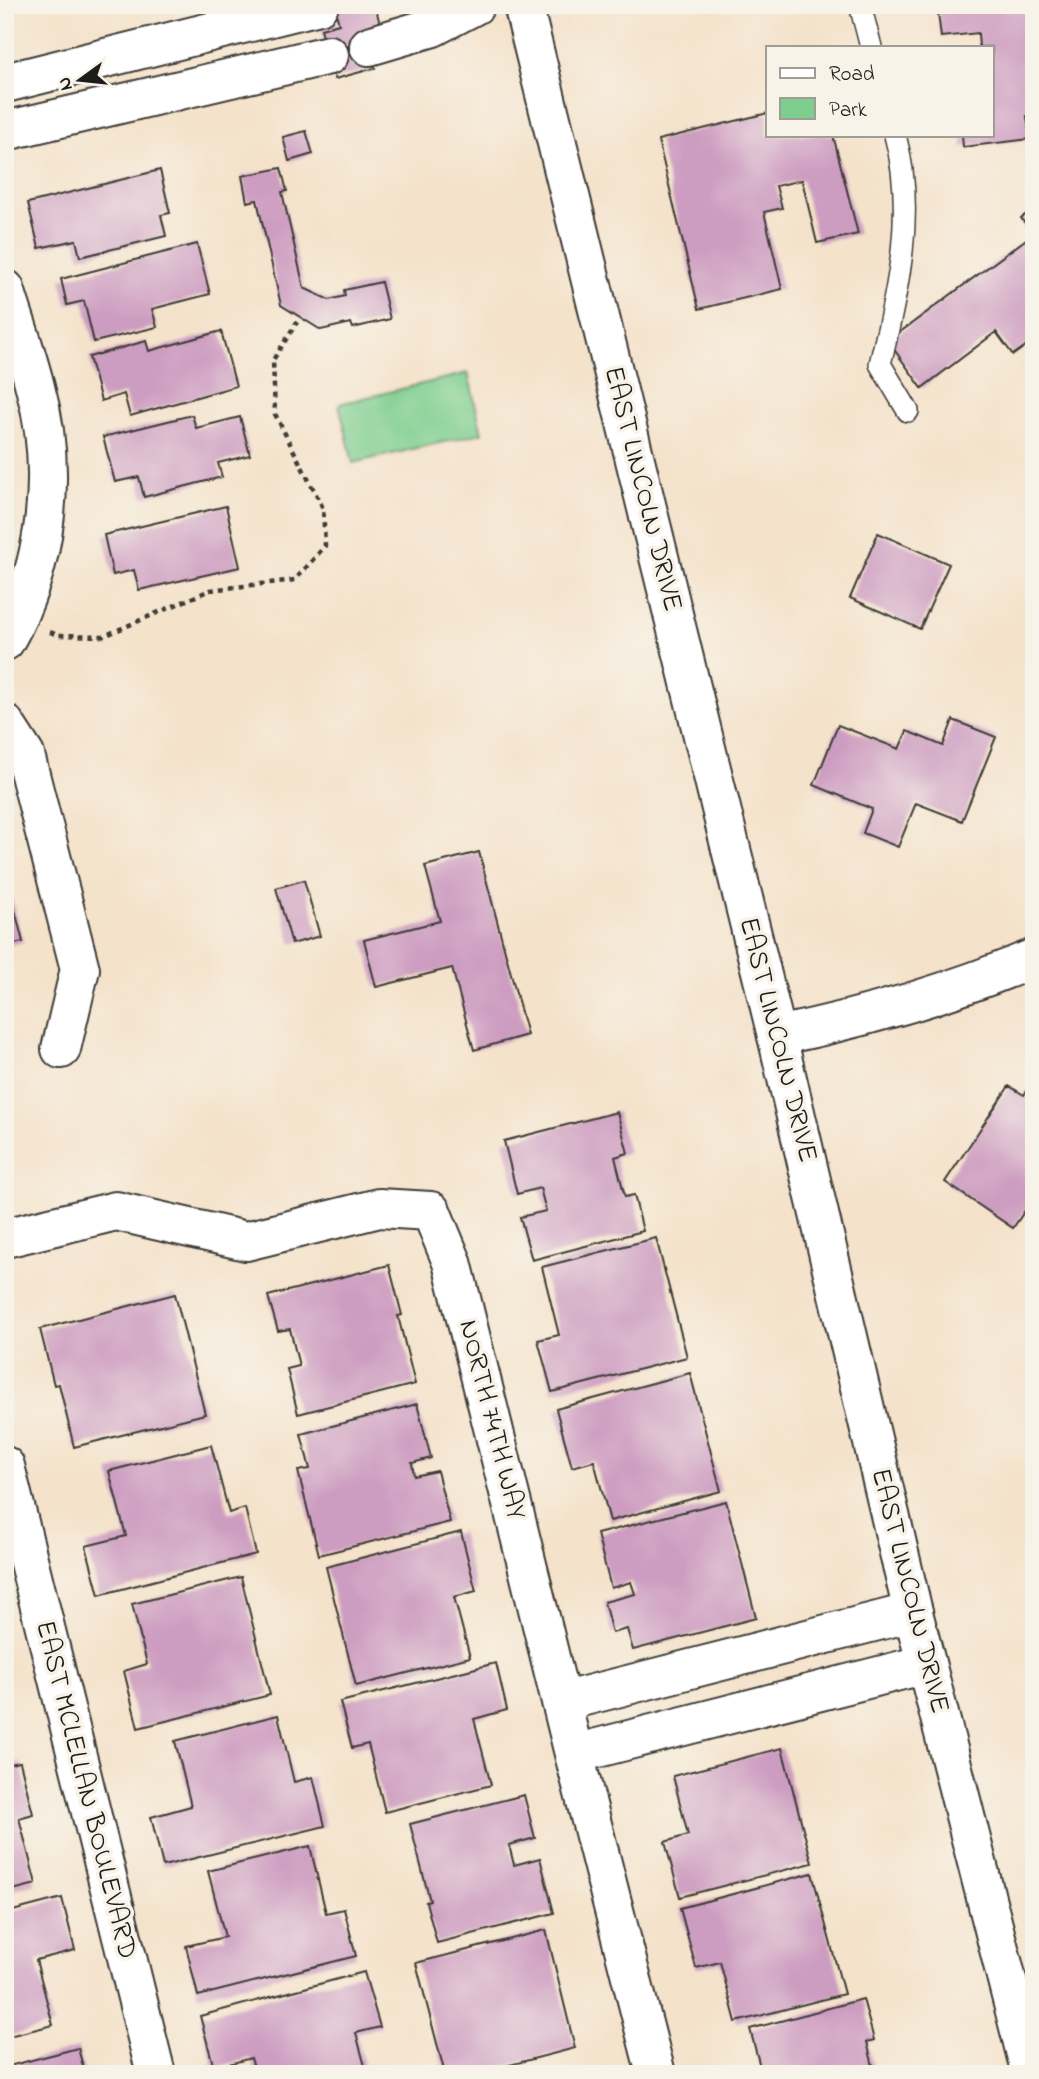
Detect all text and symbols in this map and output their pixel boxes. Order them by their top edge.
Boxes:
north arrow [46,46,116,116]
legend [766,46,993,136]
text: Road [829,60,875,90]
text: N [51,74,81,93]
text: Park [829,96,868,126]
street label: EAST LINCOLN DRIVE [592,362,692,616]
street label: EAST LINCOLN DRIVE [727,913,827,1167]
street label: NORTH 74TH WAY [446,1316,536,1524]
street label: EAST LINCOLN DRIVE [859,1464,959,1718]
street label: EAST MCLELLAN BOULEVARD [23,1616,147,1964]

